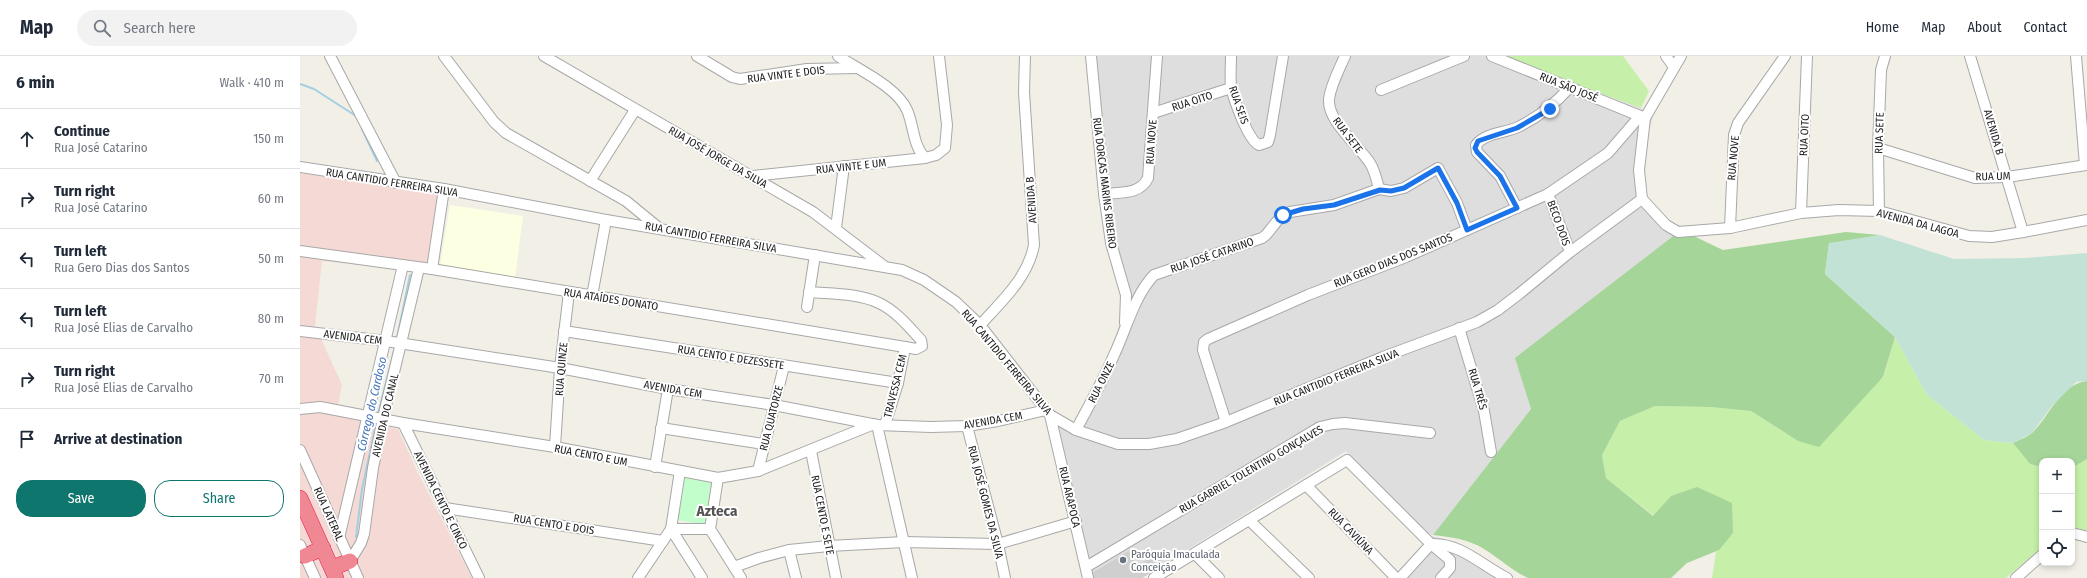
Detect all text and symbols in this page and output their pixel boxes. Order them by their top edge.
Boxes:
search box [77,10,357,46]
text: Map [20,16,53,39]
icon: search [91,17,113,39]
text: Search here [123,19,196,37]
text: Home [1866,19,1899,36]
text: Map [1921,19,1945,36]
text: About [1967,19,2002,36]
text: Contact [2024,19,2067,36]
street label: RUA VINTE E DOIS [747,63,826,86]
street label: RUA SÃO JOSÉ [1538,69,1600,105]
text: 6 min [16,72,55,93]
text: Walk · 410 m [220,75,284,90]
street label: RUA SEIS [1226,84,1251,127]
street label: RUA OITO [1170,89,1214,114]
route end [1541,100,1559,118]
street label: AVENIDA B [1981,108,2006,156]
street label: RUA SETE [1872,112,1887,154]
street label: RUA OITO [1797,114,1812,156]
street label: RUA SETE [1330,115,1365,156]
street label: RUA DORCAS MARINS RIBEIRO [1090,117,1119,250]
street label: RUA NOVE [1143,119,1160,165]
text: Continue [54,122,110,140]
street label: RUA JOSÉ JORGE DA SILVA [666,123,770,191]
icon: ahead [16,128,38,150]
text: 150 m [253,131,284,146]
street label: RUA NOVE [1725,135,1742,181]
text: Rua José Catarino [54,140,148,155]
street label: RUA VINTE E UM [815,156,887,177]
street label: RUA CANTIDIO FERREIRA SILVA [325,166,459,199]
street label: RUA UM [1975,170,2011,183]
street label: AVENIDA B [1023,176,1040,224]
text: Turn right [54,182,115,200]
icon: right [16,188,38,210]
text: 60 m [258,191,284,206]
street label: BECO DOIS [1544,199,1573,248]
text: Rua José Catarino [54,200,148,215]
route start [1274,206,1292,224]
street label: AVENIDA DA LAGOA [1875,206,1961,241]
street label: RUA CANTIDIO FERREIRA SILVA [644,220,778,256]
street label: RUA GERO DIAS DOS SANTOS [1332,230,1455,290]
street label: RUA JOSÉ CATARINO [1168,234,1256,276]
text: Turn left [54,242,107,260]
icon: left [16,248,38,270]
text: 50 m [258,251,284,266]
text: Rua Gero Dias dos Santos [54,260,190,275]
street label: RUA ATAÍDES DONATO [563,285,659,313]
text: Turn left [54,302,107,320]
street label: RUA CANTIDIO FERREIRA SILVA [959,307,1055,418]
icon: left [16,308,38,330]
text: 80 m [258,311,284,326]
text: Rua José Elias de Carvalho [54,320,193,335]
street label: AVENIDA CEM [323,327,383,348]
street label: RUA QUINZE [553,342,570,396]
street label: RUA CENTO E DEZESSETE [677,343,785,372]
street label: RUA CANTIDIO FERREIRA SILVA [1272,346,1401,408]
street label: TRAVESSA CEM [881,353,910,419]
water label: Córrego do Cardoso [354,355,390,453]
street label: RUA ONZE [1086,359,1117,405]
text: Turn right [54,362,115,380]
street label: RUA TRÊS [1465,367,1490,412]
icon: right [16,368,38,390]
text: 70 m [259,371,284,386]
street label: AVENIDA DO CANAL [370,372,401,458]
street label: AVENIDA CEM [643,378,703,401]
text: Rua José Elias de Carvalho [54,380,193,395]
street label: RUA QUATORZE [757,384,786,452]
street label: AVENIDA CEM [963,409,1024,432]
street label: RUA GABRIEL TOLENTINO GONÇALVES [1177,422,1326,516]
icon: arrive [16,428,38,450]
text: Arrive at destination [54,430,182,448]
street label: RUA CENTO E UM [553,442,629,469]
street label: RUA JOSÉ GOMES DA SILVA [965,444,1007,560]
street label: AVENIDA CENTO E CINCO [411,449,470,551]
map controls [2039,458,2075,566]
button: + [2039,458,2075,494]
street label: RUA ARAPOCA [1056,465,1083,529]
street label: RUA CENTO E SETE [808,474,837,556]
button: Save [16,480,146,517]
button: Share [154,480,284,517]
street label: RUA LATERAL [311,485,346,543]
button: − [2039,494,2075,530]
district label: Azteca [696,502,738,520]
street label: RUA CAVIÚNA [1325,505,1377,557]
street label: RUA CENTO E DOIS [513,512,596,537]
button: locate [2039,530,2075,566]
place label: Paróquia Imaculada Conceição [1131,548,1220,574]
marker: Paróquia Imaculada Conceição [1118,555,1128,565]

